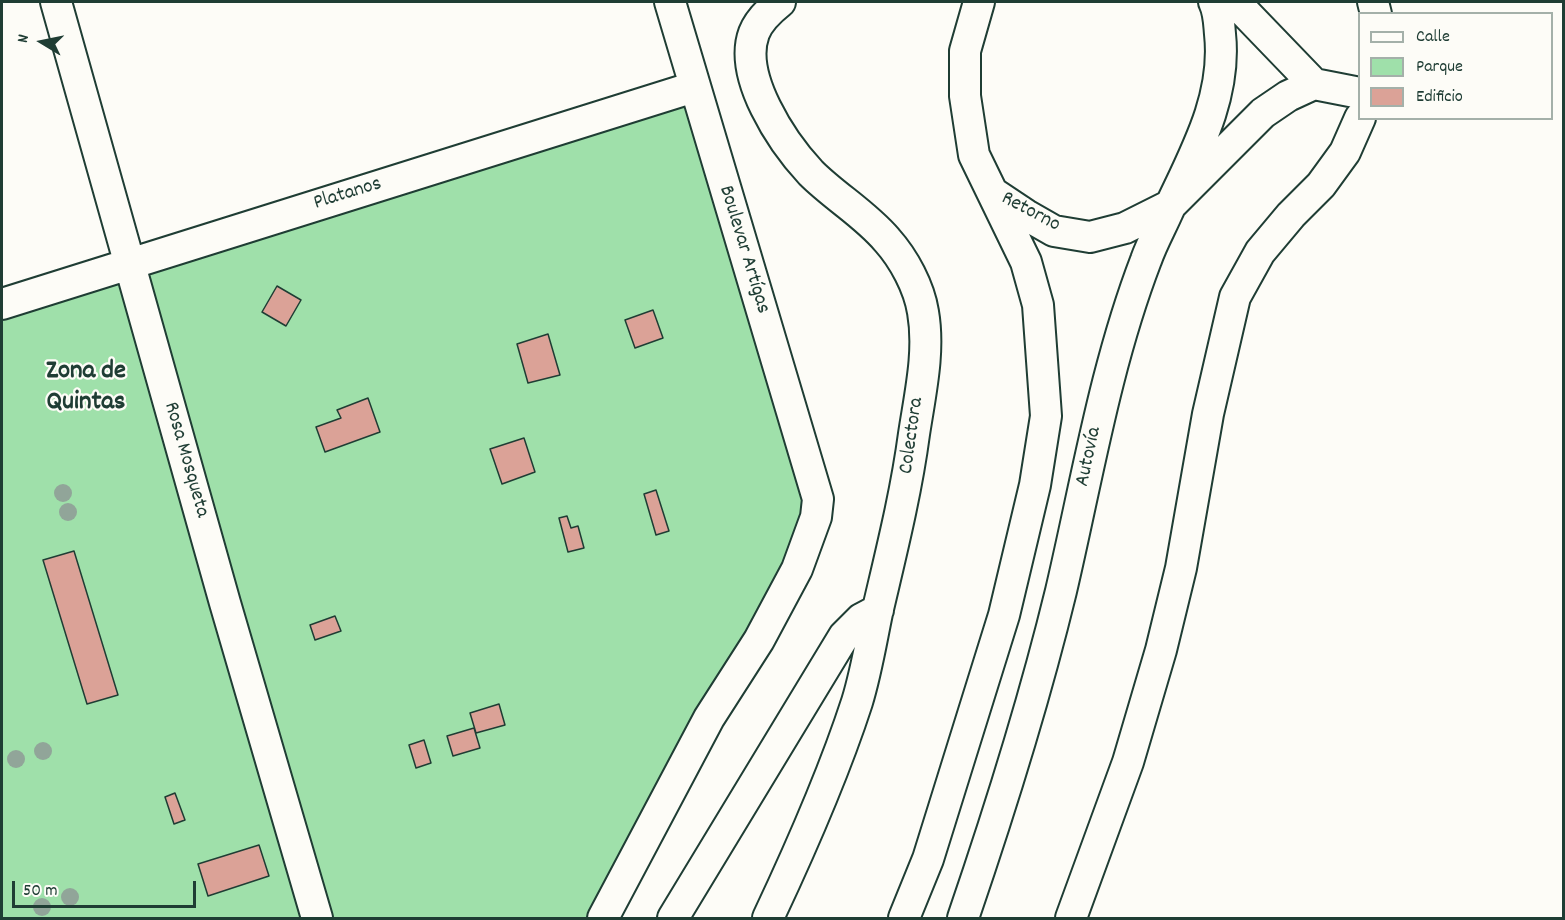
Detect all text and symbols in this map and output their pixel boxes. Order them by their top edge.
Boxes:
north arrow [12,12,72,72]
legend [1358,12,1553,120]
text: Calle [1416,25,1450,50]
text: N [12,33,36,45]
text: Parque [1416,55,1463,80]
text: Edificio [1416,85,1463,110]
street label: Platanos [311,173,385,217]
street label: Boulevar Artígas [712,183,774,317]
street label: Retorno [996,187,1064,239]
district label: Zona de Quintas [46,357,126,420]
street label: Colectora [895,396,931,476]
street label: Rosa Mosqueta [157,399,213,521]
street label: Autovía [1071,425,1109,489]
scale bar [15,869,200,907]
text: 50 m [23,879,58,904]

